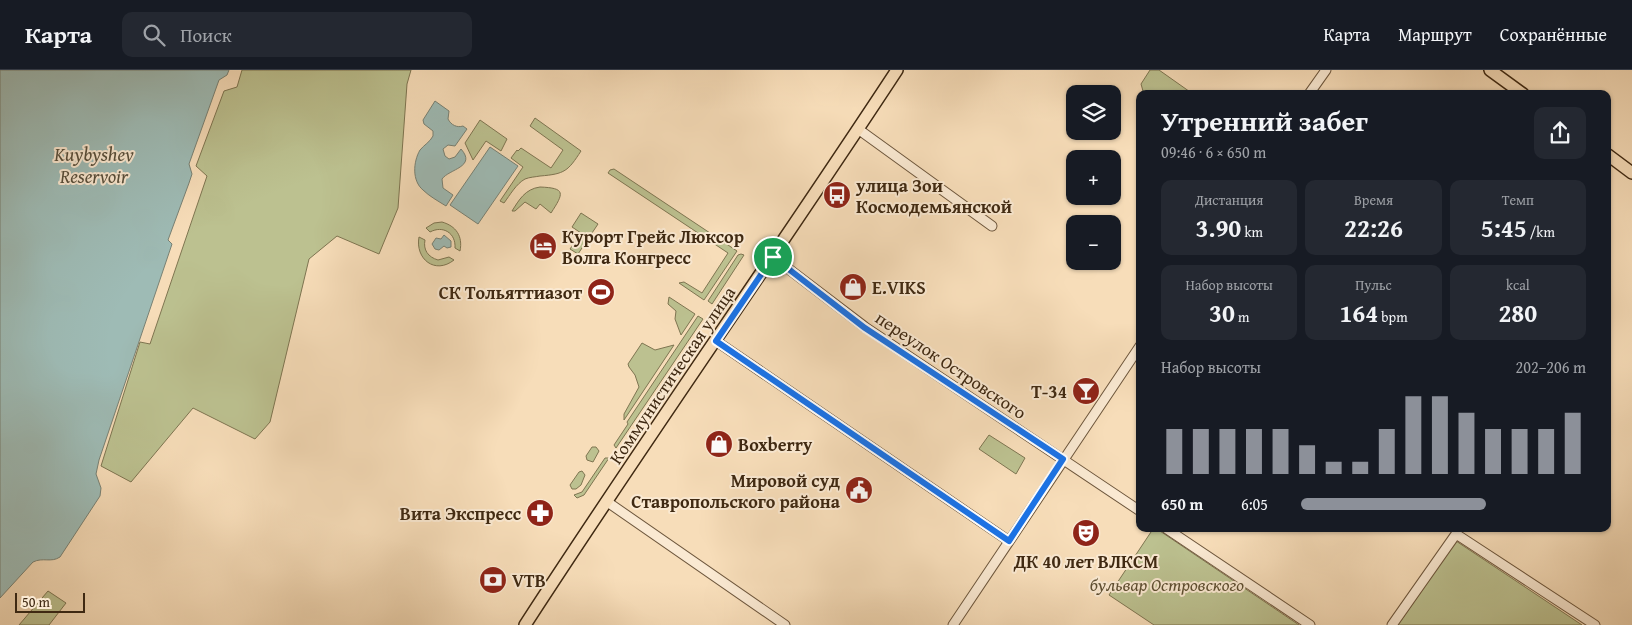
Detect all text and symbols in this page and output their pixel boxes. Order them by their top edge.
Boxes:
search box [122,12,472,57]
text: Карта [25,17,92,52]
icon: search [140,21,168,49]
text: Поиск [180,21,232,49]
text: Карта [1324,21,1370,48]
text: Маршрут [1398,21,1472,48]
text: Сохранённые [1500,21,1607,48]
map controls [1066,85,1121,270]
button: layers [1066,85,1121,140]
text: Утренний забег [1161,100,1368,141]
button: share [1534,107,1586,159]
water label: Kuybyshev Reservoir [53,140,134,190]
text: 09:46 · 6 × 650 m [1161,140,1266,164]
button: + [1066,150,1121,205]
place label: улица Зои Космодемьянской [855,172,1012,220]
bus stop icon: улица Зои Космодемьянской [822,180,852,210]
text: Дистанция [1195,190,1263,210]
text: Время [1354,190,1393,210]
text: Темп [1502,190,1534,210]
text: 3.90 [1195,210,1241,246]
text: 22:26 [1344,210,1403,246]
text: 5:45 [1481,210,1527,246]
button: − [1066,215,1121,270]
text: km [1241,222,1263,242]
text: /km [1527,222,1555,242]
place label: Курорт Грейс Люксор Волга Конгресс [562,223,744,271]
hotel icon: Курорт Грейс Люксор Волга Конгресс [528,231,558,261]
pin [752,236,794,278]
icon: arrive [759,243,787,271]
shop icon: E.VIKS [838,272,868,302]
place label: E.VIKS [872,274,926,301]
text: Набор высоты [1185,275,1273,295]
text: Пульс [1355,275,1392,295]
text: kcal [1506,275,1530,295]
sports icon: СК Тольяттиазот [586,277,616,307]
place label: СК Тольяттиазот [439,279,582,306]
street label: Коммунистическая улица [602,280,742,469]
text: 30 [1209,295,1235,331]
text: 164 [1339,295,1378,331]
text: 280 [1498,295,1537,331]
street label: переулок Островского [870,304,1032,426]
text: m [1235,307,1249,327]
text: bpm [1378,307,1408,327]
text: Набор высоты [1161,355,1261,379]
text: 202–206 m [1516,355,1586,379]
bar icon: Т-34 [1071,376,1101,406]
place label: Т-34 [1031,378,1067,405]
shop icon: Boxberry [704,429,734,459]
place label: Boxberry [738,431,813,458]
place label: Мировой суд Ставропольского района [631,467,841,515]
public building icon: Мировой суд Ставропольского района [844,475,874,505]
text: 650 m [1161,492,1203,516]
text: 6:05 [1241,492,1268,516]
pharmacy icon: Вита Экспресс [525,498,555,528]
place label: Вита Экспресс [400,500,521,527]
theatre icon: ДК 40 лет ВЛКСМ [1071,518,1101,548]
place label: ДК 40 лет ВЛКСМ [1013,548,1158,575]
bank icon: VTB [478,565,508,595]
place label: VTB [512,567,546,594]
park label: бульвар Островского [1090,571,1244,598]
scale bar [15,590,85,613]
text: 50 m [22,592,50,612]

